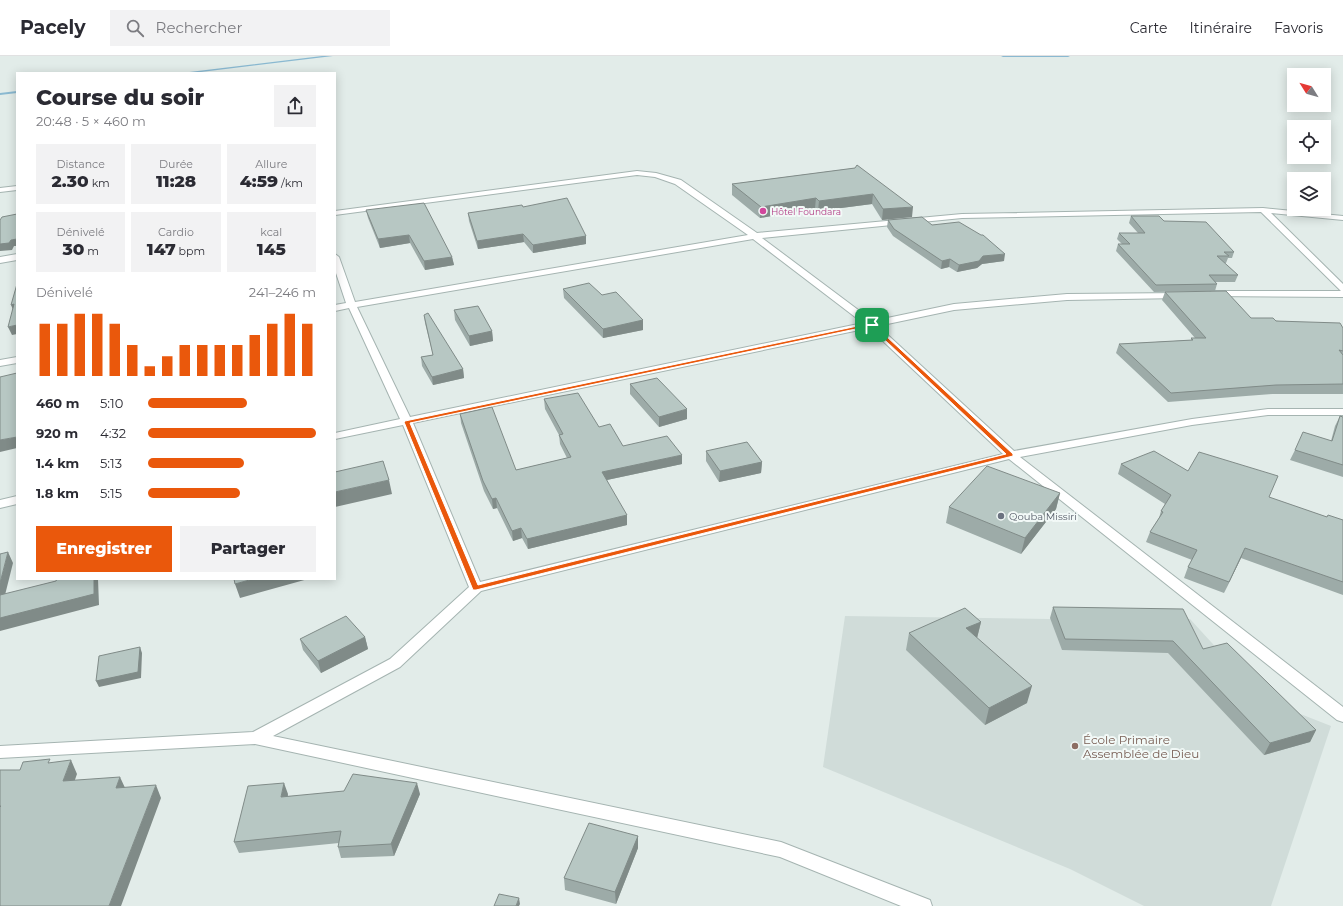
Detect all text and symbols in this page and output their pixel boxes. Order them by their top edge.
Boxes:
search box [110,10,390,46]
text: Pacely [20,16,86,39]
icon: search [124,17,146,39]
text: Rechercher [156,18,242,37]
text: Carte [1130,19,1167,37]
text: Itinéraire [1189,19,1252,37]
text: Favoris [1274,19,1323,37]
north arrow [1287,68,1331,112]
map controls [1287,68,1331,216]
text: Course du soir [36,84,204,111]
button: share [274,85,316,127]
text: 20:48 · 5 × 460 m [36,113,146,129]
button: locate [1287,120,1331,164]
text: Distance [57,157,105,171]
text: Durée [159,157,193,171]
text: Allure [255,157,287,171]
text: 2.30 [52,171,89,191]
text: 11:28 [156,171,196,191]
text: 4:59 [240,171,278,191]
button: layers [1287,172,1331,216]
text: km [89,176,110,190]
text: /km [278,176,303,190]
marker: Hôtel Foundara [758,206,768,216]
place label: Hôtel Foundara [771,206,841,217]
text: Dénivelé [57,225,105,239]
text: Cardio [158,225,194,239]
text: kcal [260,225,282,239]
text: 30 [62,239,84,259]
text: 147 [147,239,176,259]
text: 145 [257,239,286,259]
text: m [84,244,99,258]
text: bpm [176,244,205,258]
text: Dénivelé [36,284,93,300]
text: 241–246 m [249,284,316,300]
pin [855,308,889,342]
icon: arrive [861,314,883,336]
text: 460 m [36,395,79,411]
text: 5:10 [100,395,123,411]
text: 920 m [36,425,78,441]
text: 4:32 [100,425,126,441]
text: 1.4 km [36,455,79,471]
text: 5:13 [100,455,122,471]
text: 1.8 km [36,485,79,501]
text: 5:15 [100,485,122,501]
place label: Qouba Missiri [1009,510,1077,523]
marker: Qouba Missiri [996,511,1006,521]
button: Enregistrer [36,526,172,572]
button: Partager [180,526,316,572]
place label: École Primaire Assemblée de Dieu [1083,732,1199,761]
marker: École Primaire Assemblée de Dieu [1070,741,1080,751]

